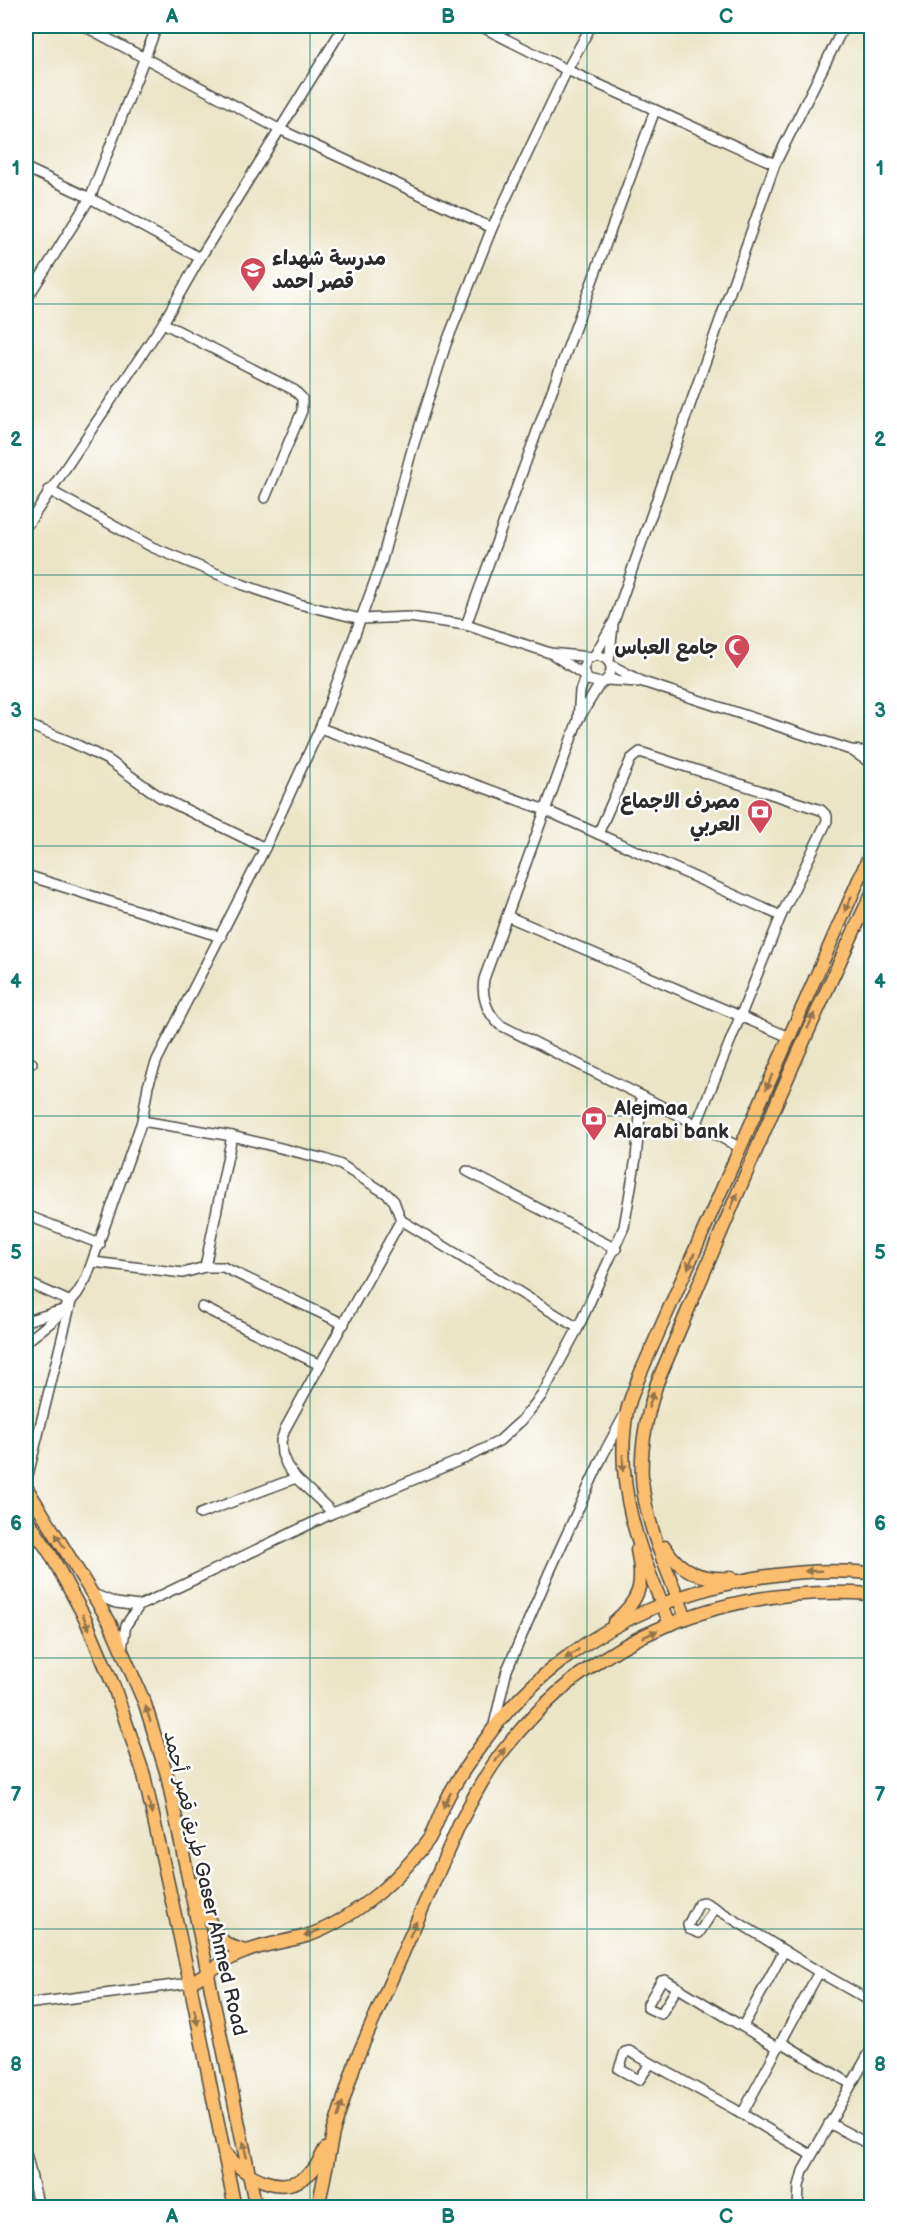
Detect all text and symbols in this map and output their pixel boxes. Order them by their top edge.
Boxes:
text: A [165,5,179,29]
text: B [441,5,455,29]
text: C [719,5,733,29]
text: 1 [12,157,20,181]
text: 1 [876,157,884,181]
place label: مدرسة شهداء قصر احمد [272,247,386,294]
school or university icon: مدرسة شهداء قصر احمد [238,255,268,293]
text: 2 [10,428,22,452]
text: 2 [874,428,886,452]
mosque icon: جامع العباس [722,632,752,670]
place label: جامع العباس [615,636,718,662]
text: 3 [10,699,22,723]
text: 3 [874,699,886,723]
place label: مصرف الاجماع العربي [620,790,740,842]
bank icon: مصرف الاجماع العربي [745,797,775,835]
one-way arrow [843,895,853,913]
text: 4 [10,970,22,994]
text: 4 [874,970,886,994]
one-way arrow [807,1013,816,1030]
one-way arrow [765,1074,774,1091]
place label: Alejmaa Alarabi bank [613,1097,729,1144]
bank icon: Alejmaa Alarabi bank [579,1104,609,1142]
one-way arrow [729,1191,739,1209]
text: 5 [10,1241,22,1265]
text: 5 [874,1241,886,1265]
one-way arrow [686,1252,695,1269]
one-way arrow [647,1391,657,1409]
one-way arrow [618,1454,628,1473]
text: 6 [10,1512,22,1536]
text: 6 [874,1512,886,1536]
one-way arrow [54,1533,65,1549]
one-way arrow [804,1567,823,1576]
one-way arrow [82,1613,92,1631]
one-way arrow [641,1629,658,1638]
one-way arrow [565,1648,581,1660]
one-way arrow [143,1705,152,1723]
street label: طريق قصر أحمد Gaser Ahmed Road [158,1729,252,2038]
one-way arrow [494,1748,506,1764]
text: 7 [10,1783,22,1807]
text: 7 [874,1783,886,1807]
one-way arrow [442,1792,452,1809]
one-way arrow [146,1796,156,1815]
one-way arrow [408,1920,418,1938]
one-way arrow [302,1928,320,1938]
one-way arrow [192,2007,202,2026]
text: 8 [10,2053,22,2077]
text: 8 [874,2053,886,2077]
one-way arrow [336,2101,345,2119]
one-way arrow [239,2141,249,2159]
text: A [165,2205,179,2229]
text: B [441,2205,455,2229]
text: C [719,2205,733,2229]

